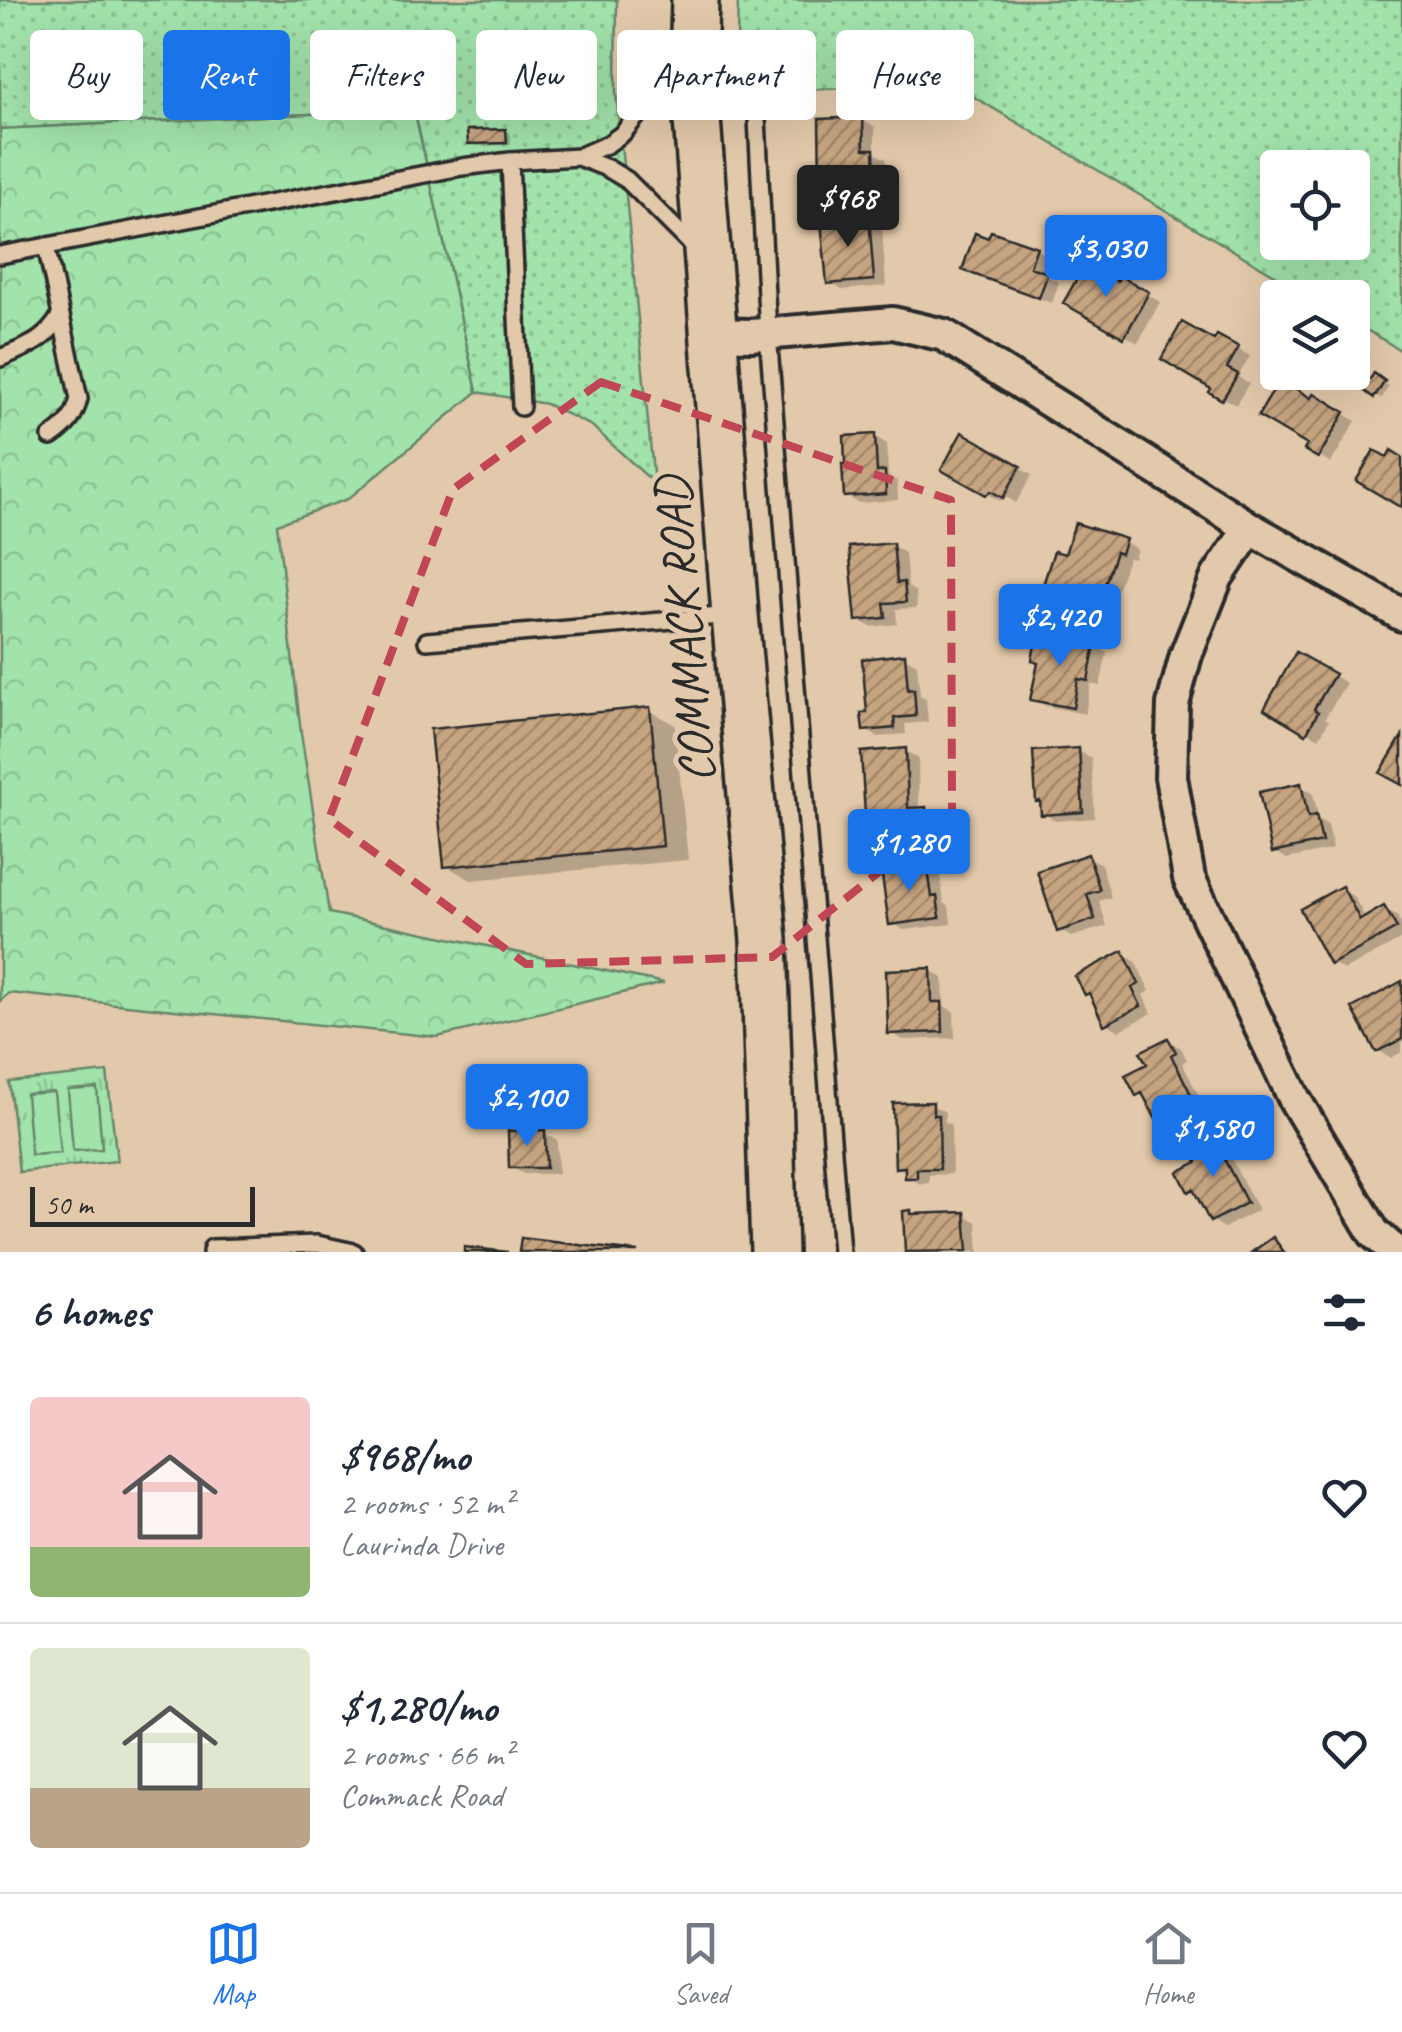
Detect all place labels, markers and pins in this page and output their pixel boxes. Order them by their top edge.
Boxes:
pin: $968 [789,165,907,250]
pin: $3,030 [1025,215,1187,300]
pin: $2,420 [979,584,1141,669]
pin: $1,280 [828,809,990,894]
pin: $2,100 [446,1064,608,1149]
pin: $1,580 [1132,1095,1294,1180]

